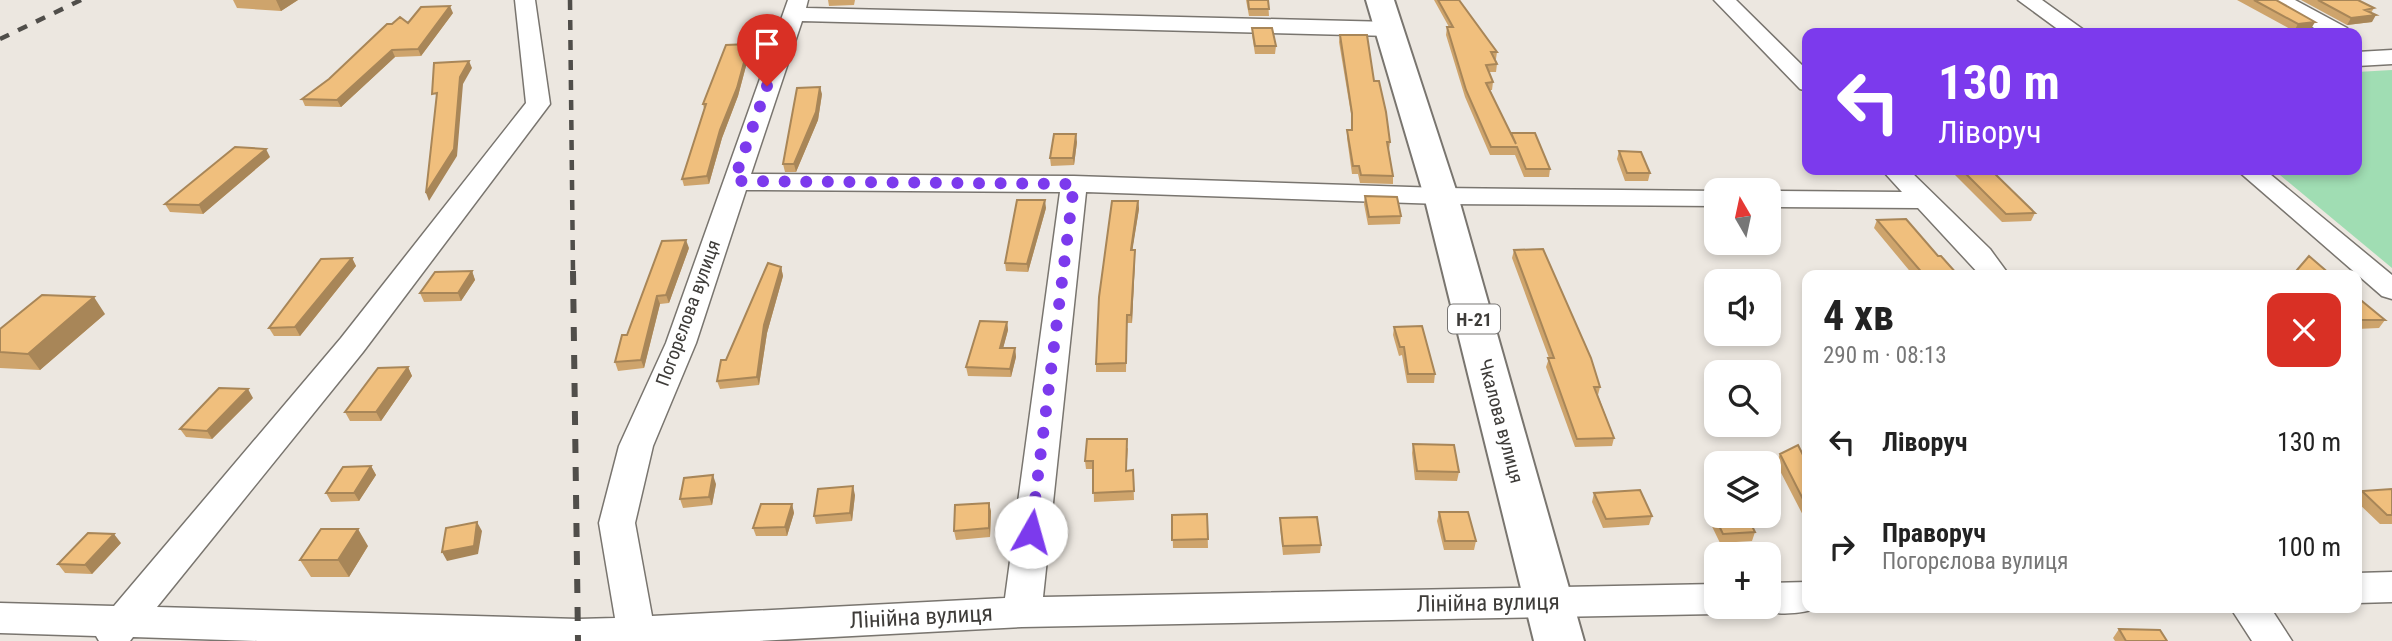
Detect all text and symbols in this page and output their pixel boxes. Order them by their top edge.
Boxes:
pin [737,14,797,86]
icon: arrive [748,25,786,63]
text: 130 m [1938,54,2060,111]
icon: left [1823,56,1914,147]
text: Ліворуч [1938,113,2042,151]
north arrow [1704,178,1782,256]
map controls [1704,178,1781,619]
street label: Погорєлова вулиця [651,237,725,389]
button: sound [1704,269,1781,346]
text: 4 хв [1823,291,1894,340]
button: close [2267,293,2341,367]
road number: Н-21 [1448,304,1500,334]
text: 290 m · 08:13 [1823,342,1947,369]
street label: Чкалова вулиця [1473,356,1529,486]
button: search [1704,360,1781,437]
icon: left [1823,423,1861,461]
text: Ліворуч [1882,427,1967,457]
text: 130 m [2277,427,2341,457]
button: layers [1704,451,1781,528]
position arrow [994,495,1068,569]
text: Праворуч [1882,518,1986,548]
icon: right [1823,528,1861,566]
text: 100 m [2277,532,2341,562]
button: + [1704,542,1781,619]
text: Погорєлова вулиця [1882,548,2068,575]
street label: Лінійна вулиця [1416,588,1560,618]
street label: Лінійна вулиця [849,600,993,634]

